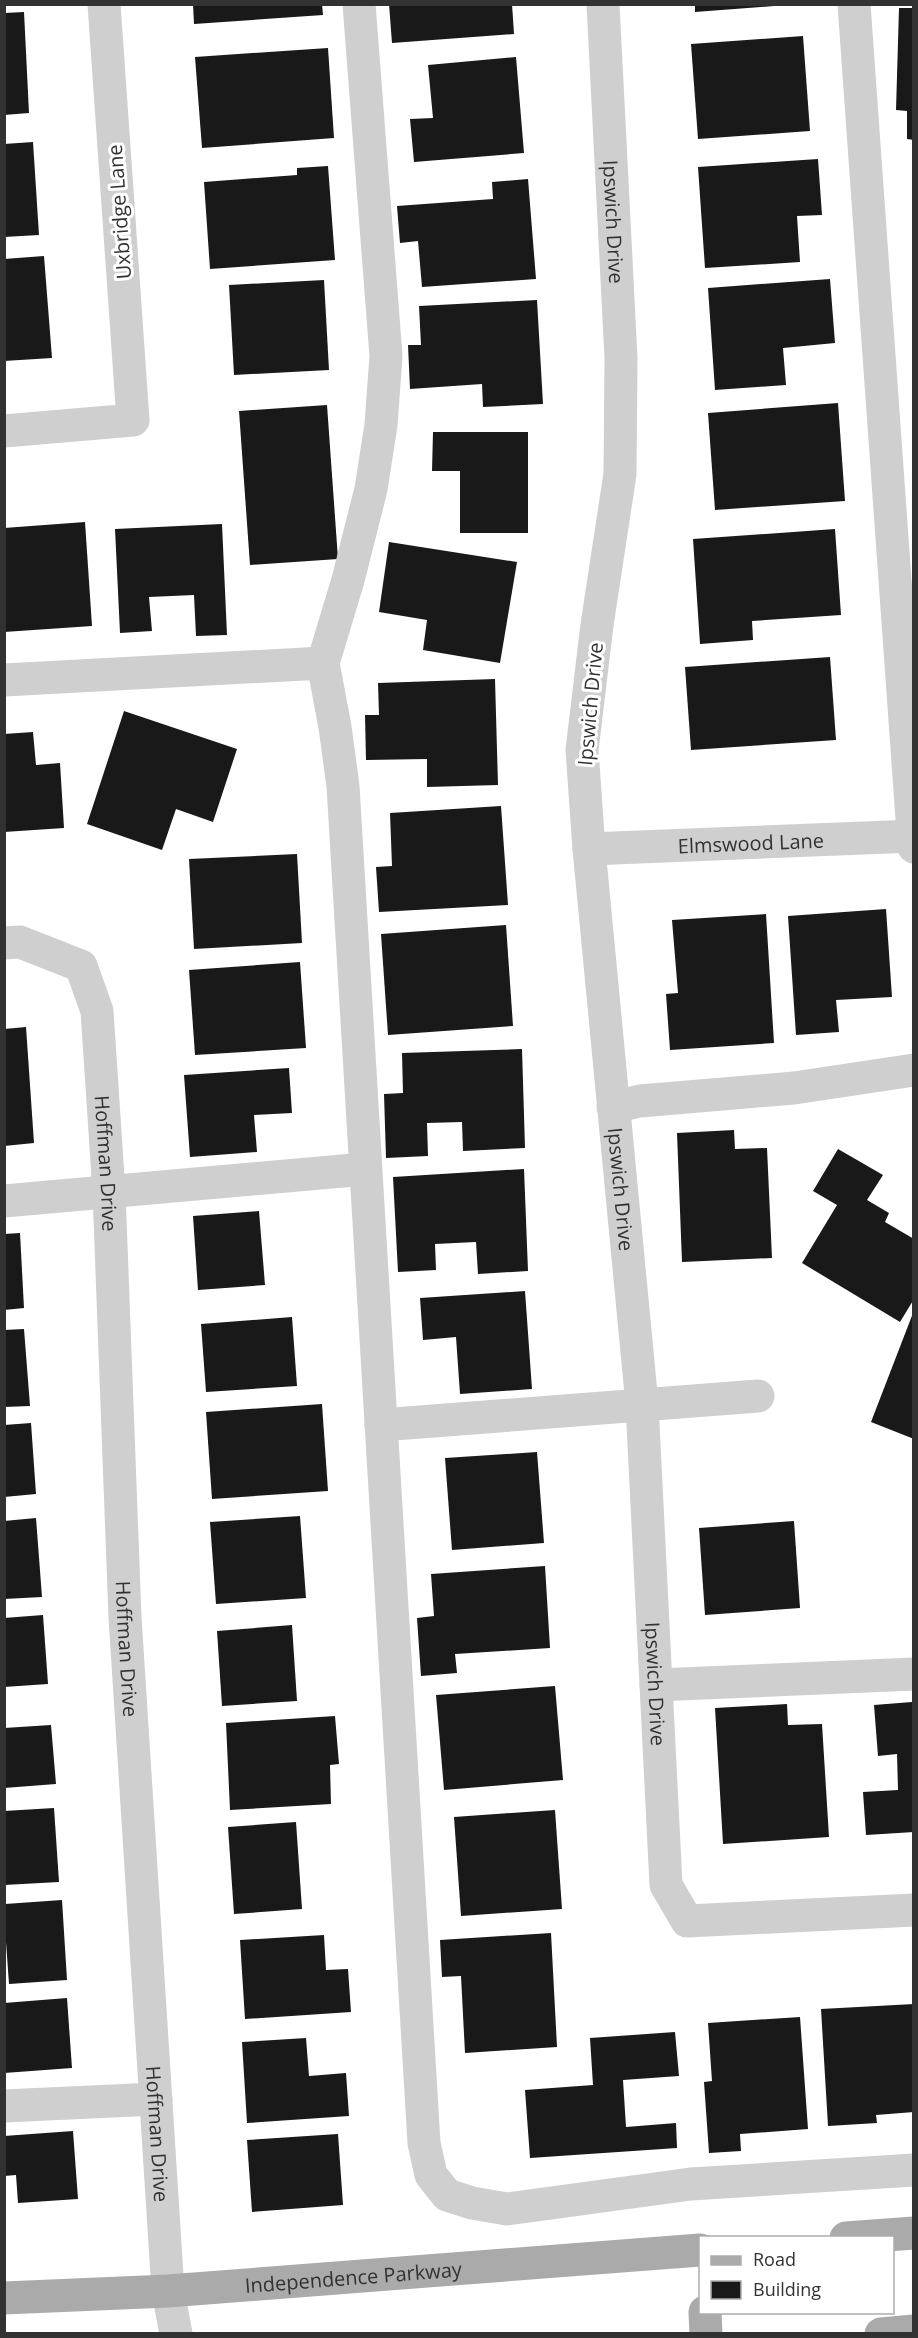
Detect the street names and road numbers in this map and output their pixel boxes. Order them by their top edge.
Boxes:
street label: Uxbridge Lane [101,144,137,280]
street label: Ipswich Drive [597,159,631,284]
street label: Ipswich Drive [571,641,609,767]
street label: Elmswood Lane [677,826,825,859]
street label: Hoffman Drive [89,1094,124,1232]
street label: Ipswich Drive [602,1126,641,1252]
street label: Hoffman Drive [110,1580,145,1718]
street label: Ipswich Drive [639,1621,673,1746]
street label: Hoffman Drive [140,2065,176,2203]
street label: Independence Parkway [244,2255,464,2299]

